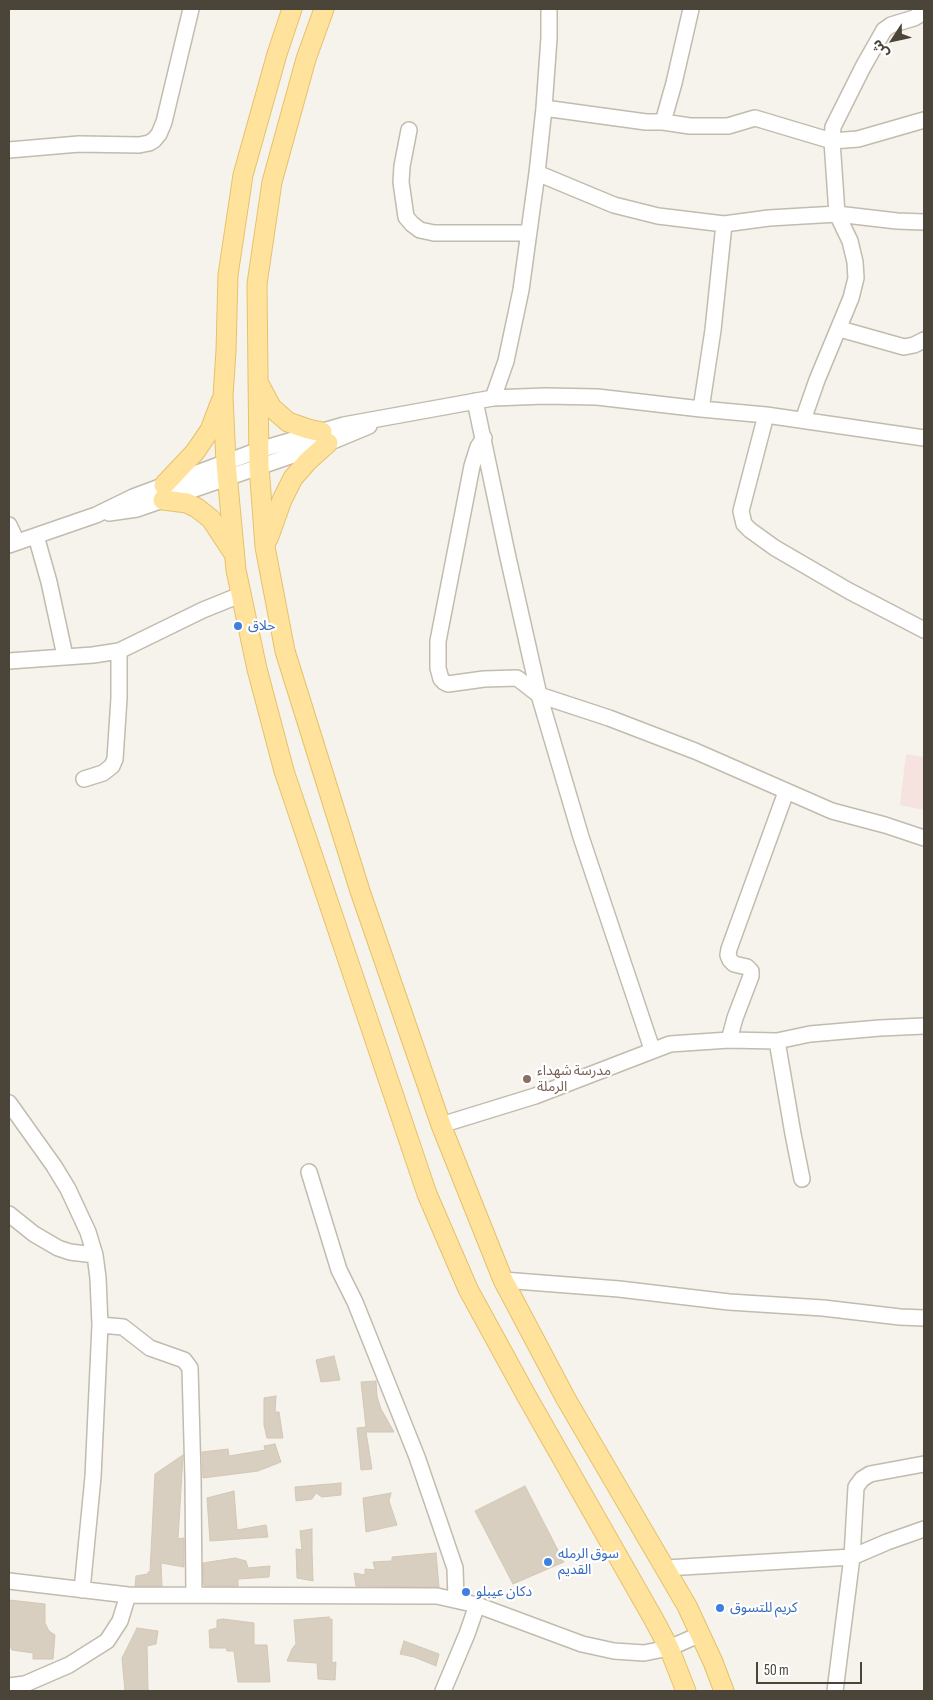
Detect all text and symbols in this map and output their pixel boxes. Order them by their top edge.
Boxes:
north arrow [868,15,918,65]
text: ش [868,36,893,62]
place label: حلاق [248,618,275,634]
marker: حلاق [232,620,244,632]
place label: مدرسة شهداء الرملة [537,1063,611,1096]
marker: مدرسة شهداء الرملة [521,1073,533,1085]
place label: سوق الرمله القديم [558,1546,619,1578]
marker: سوق الرمله القديم [542,1556,554,1568]
place label: دكان عيبلو [476,1584,532,1600]
marker: دكان عيبلو [460,1586,472,1598]
place label: كريم للتسوق [730,1600,798,1616]
marker: كريم للتسوق [714,1602,726,1614]
scale bar [758,1652,864,1684]
text: 50 m [764,1661,789,1680]

